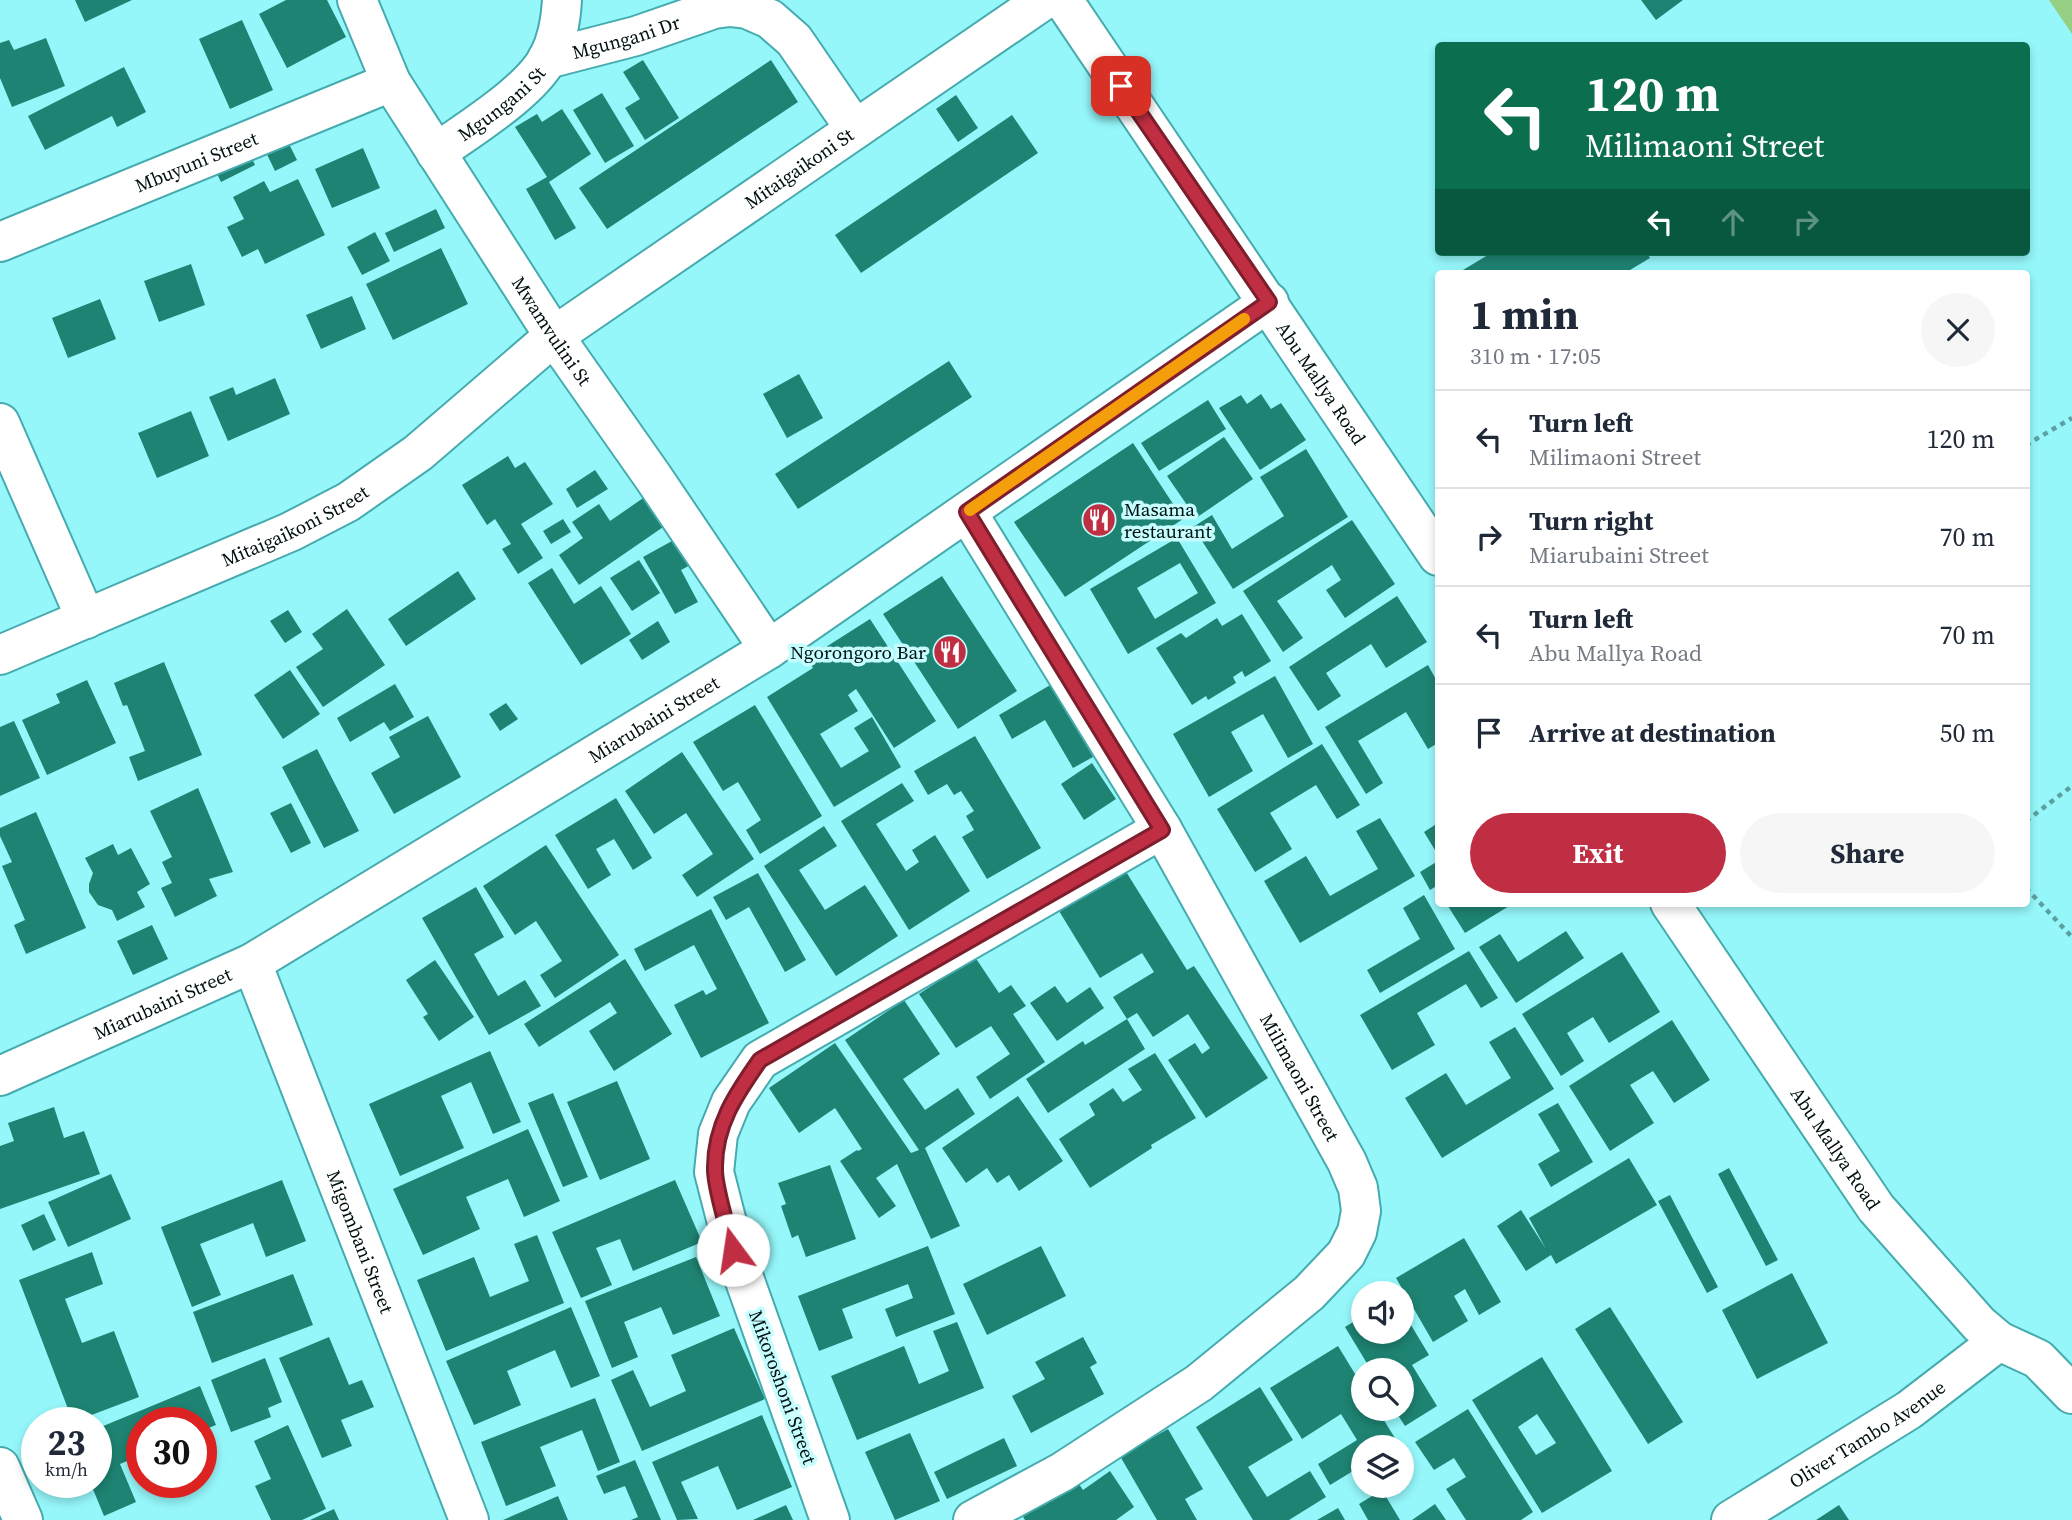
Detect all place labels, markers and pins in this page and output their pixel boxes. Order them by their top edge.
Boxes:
pin [1091,56,1151,116]
place label: Masama restaurant [1124,496,1213,544]
restaurant icon: Masama restaurant [1080,501,1118,539]
restaurant icon: Ngorongoro Bar [931,633,969,671]
place label: Ngorongoro Bar [790,639,926,665]

